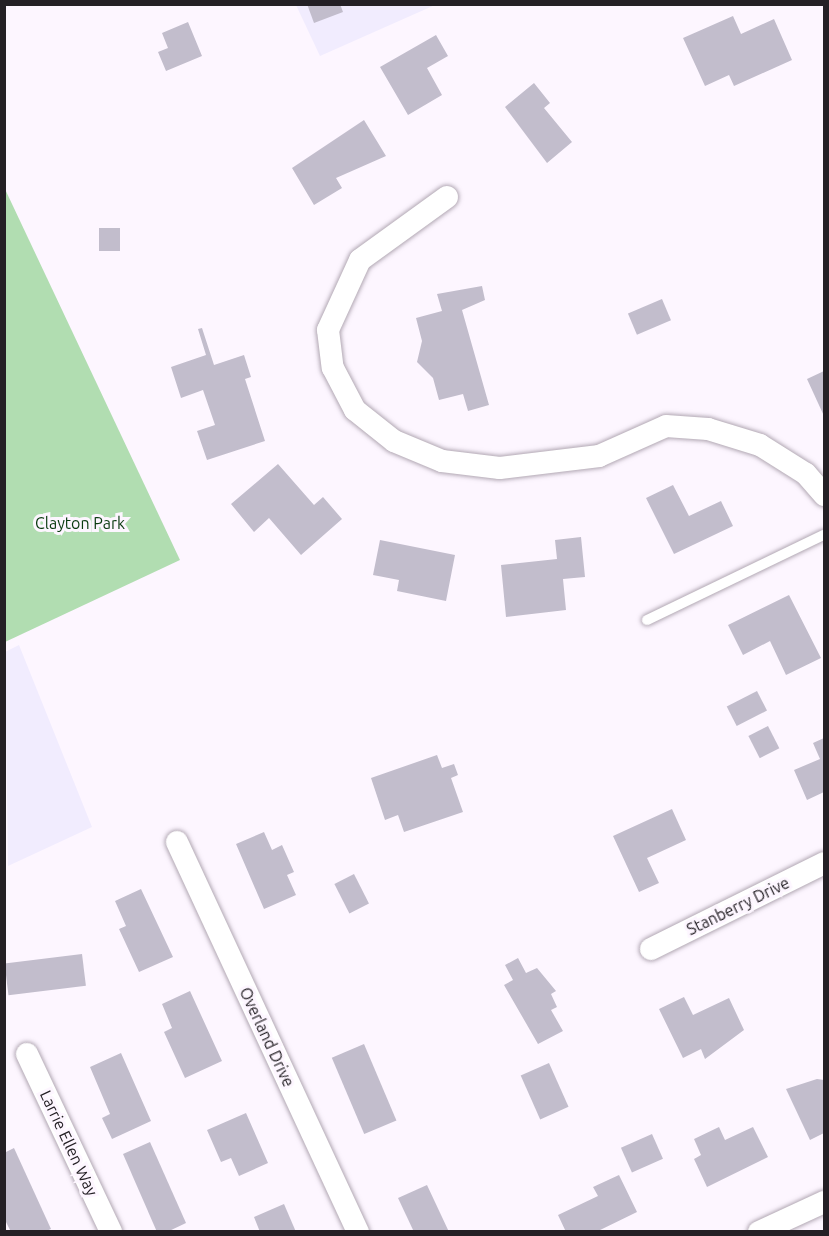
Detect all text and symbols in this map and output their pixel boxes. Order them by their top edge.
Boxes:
park label: Clayton Park [35,513,125,533]
street label: Stanberry Drive [684,873,792,939]
street label: Overland Drive [236,984,298,1090]
street label: Larrie Ellen Way [36,1087,102,1199]

